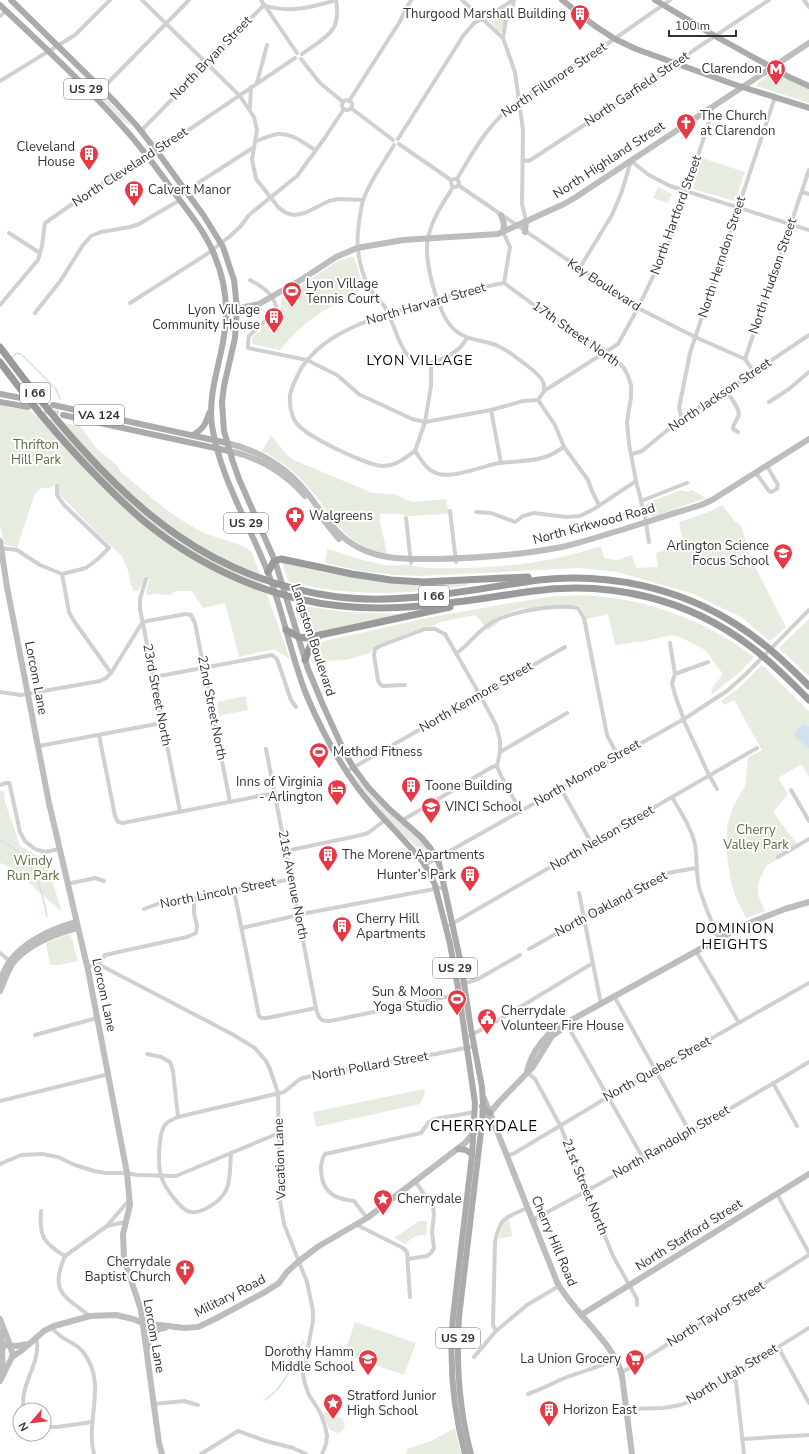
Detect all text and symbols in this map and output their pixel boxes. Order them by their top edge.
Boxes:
building icon: Thurgood Marshall Building [569,3,591,31]
place label: Thurgood Marshall Building [403,5,566,23]
street label: North Bryan Street [166,12,256,104]
scale bar [669,12,736,38]
text: 100 m [675,18,710,34]
street label: North Fillmore Street [498,38,611,122]
street label: North Garfield Street [581,47,693,131]
metro station icon: Clarendon [765,58,787,86]
place label: Clarendon [701,60,762,78]
road number: US 29 [64,79,108,99]
place label: The Church at Clarendon [700,107,775,140]
church icon: The Church at Clarendon [675,112,697,140]
street label: North Highland Street [550,117,669,203]
street label: North Cleveland Street [69,123,192,211]
place label: Cleveland House [16,138,75,171]
building icon: Cleveland House [78,143,100,171]
street label: North Hartford Street [646,152,706,277]
building icon: Calvert Manor [123,179,145,207]
place label: Calvert Manor [148,181,231,199]
street label: North Herndon Street [694,193,750,320]
street label: North Hudson Street [745,215,801,336]
street label: Key Boulevard [564,254,644,316]
place label: Lyon Village Tennis Court [306,275,380,308]
street label: North Harvard Street [364,278,488,330]
sports icon: Lyon Village Tennis Court [281,280,303,308]
street label: 17th Street North [528,297,624,371]
place label: Lyon Village Community House [152,301,260,334]
building icon: Lyon Village Community House [263,306,285,334]
district label: LYON VILLAGE [367,351,473,370]
street label: North Jackson Street [665,354,775,436]
road number: I 66 [20,383,50,403]
road number: VA 124 [74,405,124,425]
park label: Thrifton Hill Park [11,436,61,469]
street label: North Kirkwood Road [531,499,657,549]
pharmacy icon: Walgreens [284,505,306,533]
place label: Walgreens [309,507,373,525]
road number: US 29 [224,513,268,533]
place label: Arlington Science Focus School [666,537,769,570]
school or university icon: Arlington Science Focus School [772,542,794,570]
street label: Langston Boulevard [286,582,340,698]
road number: I 66 [419,586,449,606]
street label: Lorcom Lane [20,640,52,716]
street label: 23rd Street North [138,642,176,748]
street label: 22nd Street North [193,654,231,762]
street label: North Kenmore Street [416,657,536,737]
street label: North Monroe Street [530,735,644,811]
sports icon: Method Fitness [308,741,330,769]
place label: Method Fitness [333,743,423,761]
place label: Inns of Virginia - Arlington [236,773,323,806]
building icon: Toone Building [400,775,422,803]
place label: Toone Building [425,777,512,795]
hotel icon: Inns of Virginia - Arlington [326,778,348,806]
school or university icon: VINCI School [420,796,442,824]
place label: VINCI School [444,798,522,816]
street label: North Nelson Street [547,801,658,875]
park label: Cherry Valley Park [722,821,789,854]
street label: 21st Avenue North [274,829,312,941]
building icon: The Morene Apartments [317,844,339,872]
place label: The Morene Apartments [342,846,485,864]
park label: Windy Run Park [7,852,60,885]
building icon: Hunter’s Park [459,864,481,892]
place label: Hunter’s Park [377,866,456,884]
street label: North Oakland Street [552,867,671,941]
street label: North Lincoln Street [158,873,278,913]
place label: Cherry Hill Apartments [356,910,426,943]
building icon: Cherry Hill Apartments [331,915,353,943]
district label: DOMINION HEIGHTS [695,919,775,954]
street label: Lorcom Lane [87,957,121,1033]
road number: US 29 [433,958,477,978]
place label: Sun & Moon Yoga Studio [372,983,443,1016]
sports icon: Sun & Moon Yoga Studio [446,988,468,1016]
place label: Cherrydale Volunteer Fire House [500,1002,624,1035]
public building icon: Cherrydale Volunteer Fire House [476,1007,498,1035]
street label: North Quebec Street [600,1032,715,1106]
street label: North Pollard Street [310,1047,430,1085]
street label: North Randolph Street [609,1101,733,1183]
district label: CHERRYDALE [430,1116,538,1136]
street label: Vacation Lane [270,1118,290,1201]
street label: 21st Street North [557,1136,613,1238]
place icon: Cherrydale [372,1188,394,1216]
place label: Cherrydale [397,1190,462,1208]
street label: Cherry Hill Road [527,1193,581,1289]
street label: North Stafford Street [632,1195,746,1275]
place label: Cherrydale Baptist Church [85,1253,171,1286]
church icon: Cherrydale Baptist Church [174,1258,196,1286]
street label: Military Road [191,1270,269,1322]
street label: North Taylor Street [664,1276,769,1351]
street label: Lorcom Lane [139,1298,169,1374]
road number: US 29 [436,1328,480,1348]
street label: North Utah Street [683,1339,782,1409]
place label: Dorothy Hamm Middle School [264,1343,354,1376]
school or university icon: Dorothy Hamm Middle School [357,1348,379,1376]
supermarket icon: La Union Grocery [624,1348,646,1376]
place label: La Union Grocery [520,1350,621,1368]
place label: Stratford Junior High School [347,1387,437,1420]
place icon: Stratford Junior High School [322,1392,344,1420]
building icon: Horizon East [538,1399,560,1427]
place label: Horizon East [563,1401,637,1419]
north arrow [12,1402,52,1442]
text: N [15,1419,32,1434]

